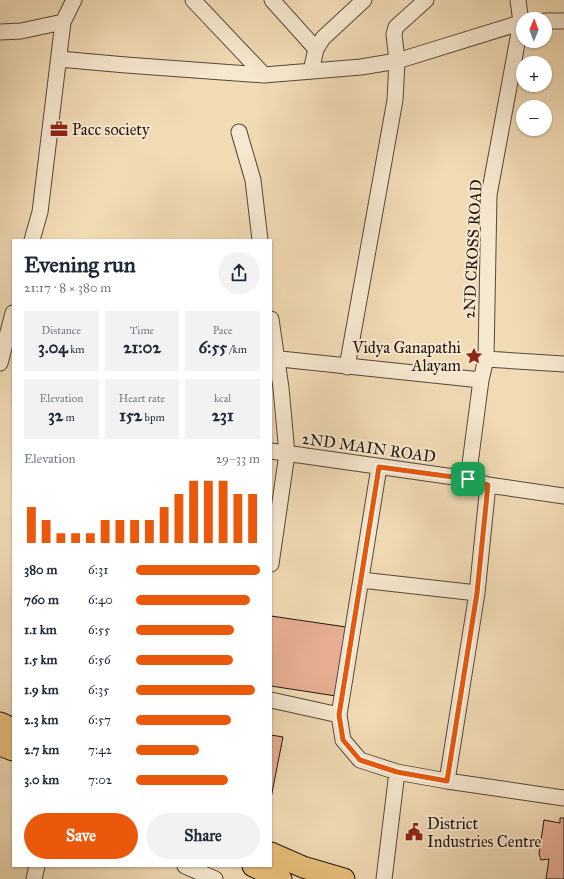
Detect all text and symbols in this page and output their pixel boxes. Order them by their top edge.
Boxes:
north arrow [516,12,552,48]
map controls [516,12,552,136]
button: + [516,56,552,92]
button: − [516,100,552,136]
office icon: Pacc society [49,119,69,139]
place label: Pacc society [72,120,150,139]
street label: 2ND CROSS ROAD [459,179,486,319]
text: Evening run [24,251,136,278]
button: share [218,252,260,294]
text: 21:17 · 8 × 380 m [24,280,111,296]
text: Distance [42,324,81,337]
text: Time [130,324,154,337]
text: Pace [213,324,233,337]
text: 3.04 [38,337,68,358]
text: 21:02 [123,337,161,358]
text: 6:55 [198,337,227,358]
place label: Vidya Ganapathi Alayam [351,338,462,375]
text: km [68,343,85,356]
text: /km [227,343,247,356]
place icon: Vidya Ganapathi Alayam [464,346,484,366]
text: Elevation [39,392,83,405]
text: Heart rate [119,392,165,405]
text: kcal [214,392,231,405]
text: 32 [48,405,63,426]
text: 152 [119,405,142,426]
text: 231 [212,405,234,426]
text: m [63,411,75,424]
text: bpm [142,411,165,424]
street label: 2ND MAIN ROAD [301,429,437,466]
text: Elevation [24,451,76,467]
text: 29–33 m [216,451,260,467]
pin [451,462,485,496]
icon: arrive [457,468,479,490]
text: 380 m [24,562,57,578]
text: 6:31 [88,562,108,578]
text: 760 m [24,592,59,608]
text: 6:40 [88,592,113,608]
text: 1.1 km [24,622,57,638]
text: 6:55 [88,622,110,638]
text: 1.5 km [24,652,57,668]
text: 6:56 [88,652,111,668]
text: 1.9 km [24,682,59,698]
text: 6:35 [88,682,109,698]
text: 2.3 km [24,712,58,728]
text: 6:57 [88,712,111,728]
text: 2.7 km [24,742,59,758]
text: 7:42 [88,742,112,758]
text: 3.0 km [24,772,59,788]
text: 7:02 [88,772,112,788]
button: Save [24,813,138,859]
button: Share [146,813,260,859]
place label: District Industries Centre [427,814,542,851]
public building icon: District Industries Centre [404,822,424,842]

